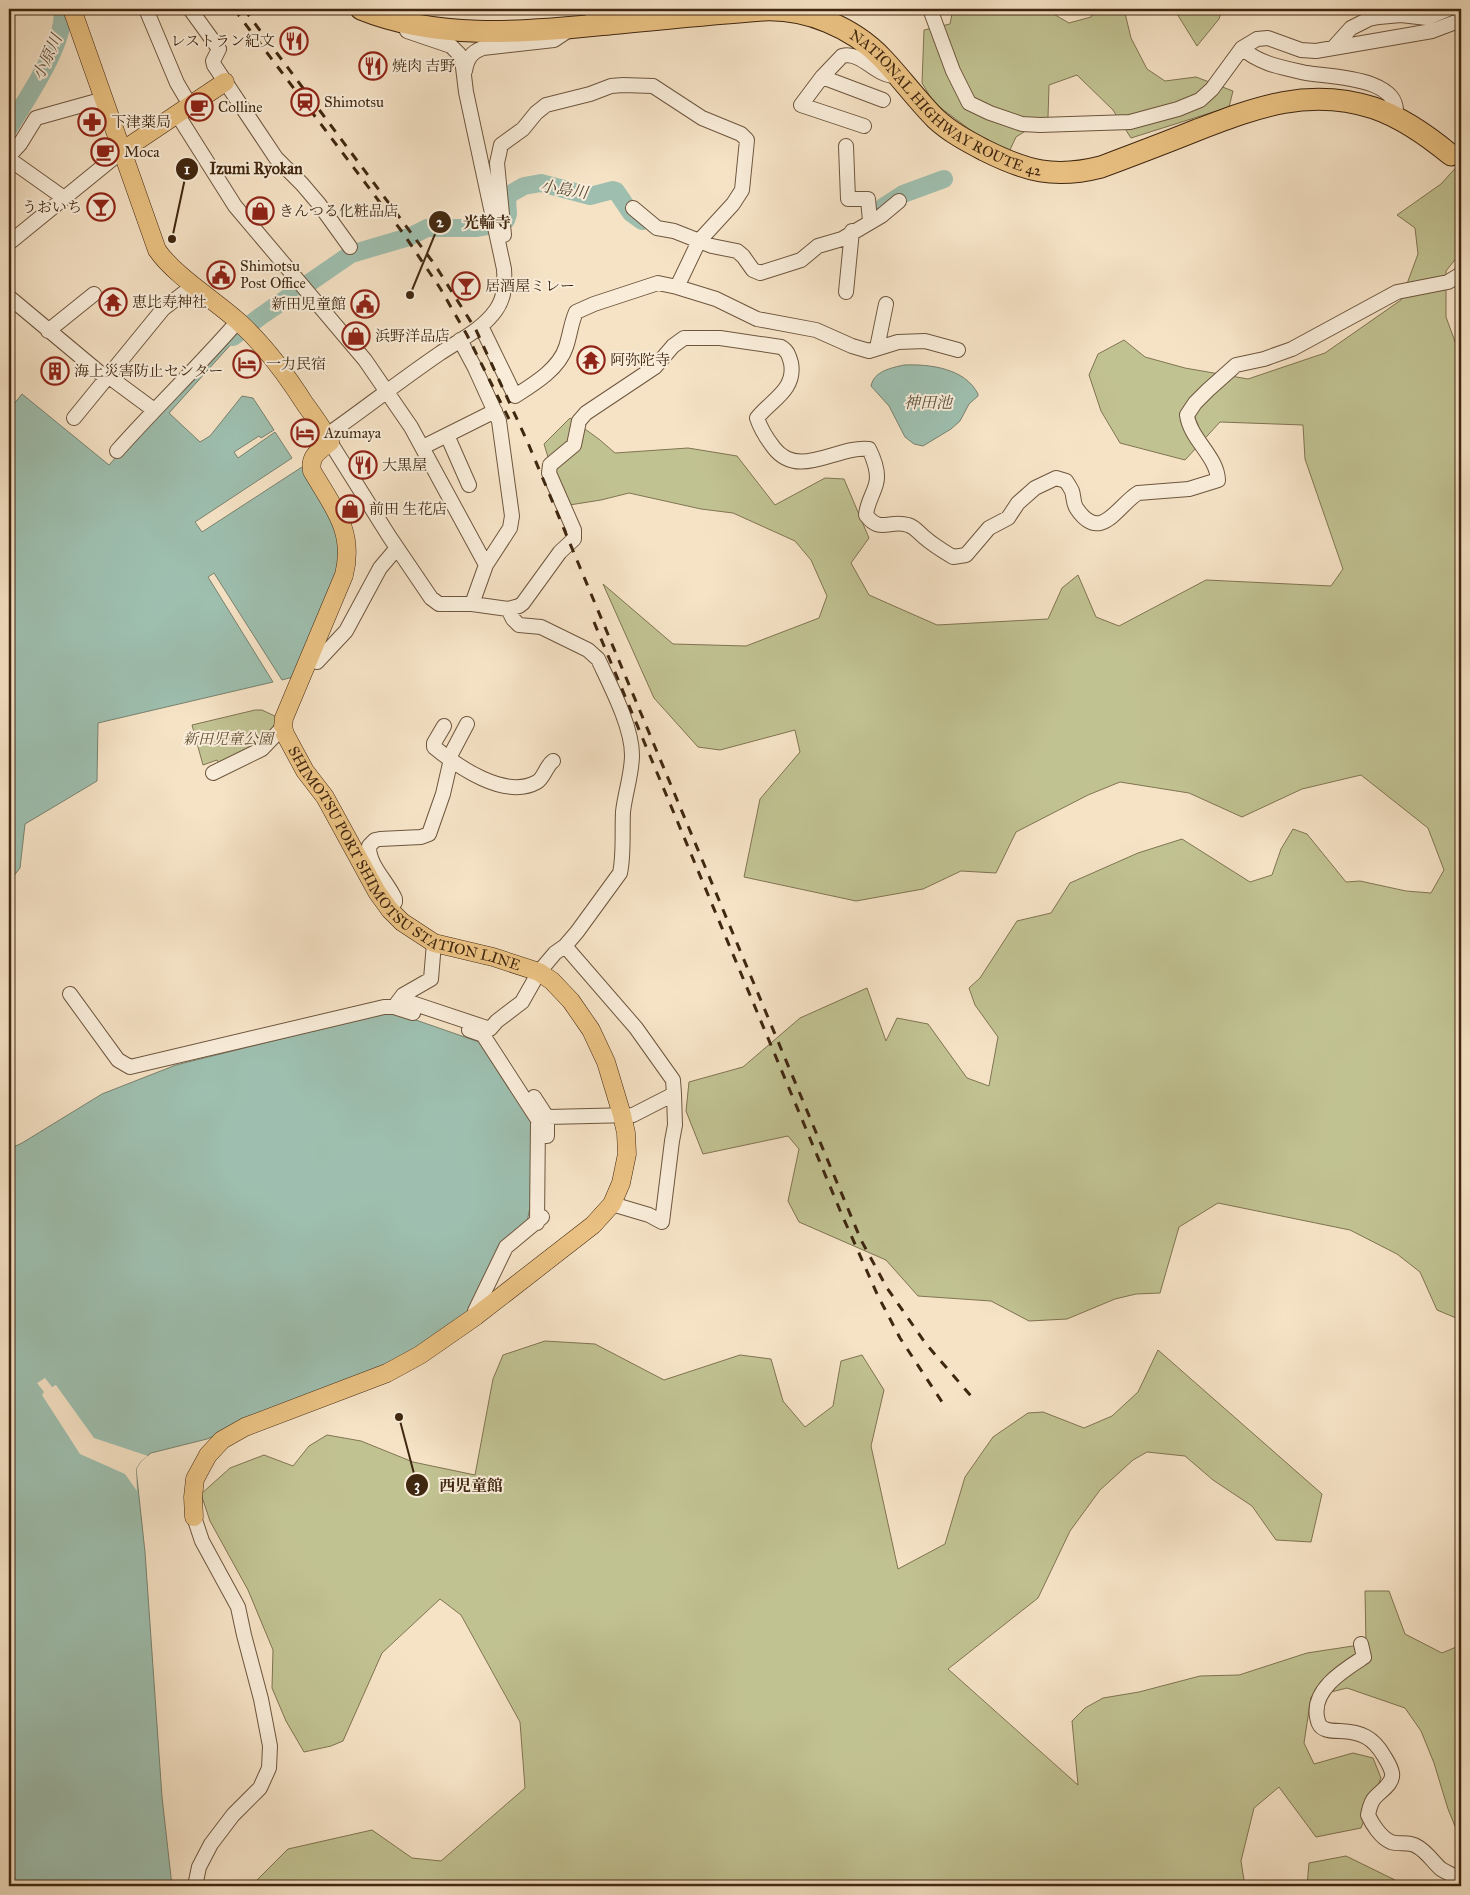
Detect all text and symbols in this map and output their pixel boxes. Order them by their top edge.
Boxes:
restaurant icon: レストラン紀文 [279,26,309,56]
street label: NATIONAL HIGHWAY ROUTE 42 [846,26,1044,180]
water label: 小原川 [28,29,67,83]
place label: レストラン紀文 [170,32,275,50]
restaurant icon: 焼肉 吉野 [358,51,388,81]
place label: 焼肉 吉野 [392,57,455,75]
station icon: Shimotsu [290,87,320,117]
cafe icon: Colline [184,92,214,122]
place label: Shimotsu [324,93,384,111]
place label: Colline [218,98,262,116]
pharmacy icon: 下津薬局 [77,107,107,137]
place label: 下津薬局 [111,113,171,131]
cafe icon: Moca [90,137,120,167]
place label: Moca [124,143,160,161]
callout: Izumi Ryokan [174,153,312,184]
text: Izumi Ryokan [209,159,303,179]
text: 1 [184,160,190,178]
water label: 小島川 [539,176,591,202]
bar icon: うおいち [86,192,116,222]
shop icon: きんつる化粧品店 [245,196,275,226]
place label: うおいち [22,198,82,216]
place label: きんつる化粧品店 [279,202,399,220]
callout: 光輪寺 [428,207,521,238]
text: 2 [436,213,444,231]
text: 光輪寺 [463,213,511,232]
place label: Shimotsu Post Office [240,257,306,292]
public building icon: Shimotsu Post Office [206,260,236,290]
bar icon: 居酒屋ミレー [451,271,481,301]
place label: 居酒屋ミレー [485,277,575,295]
temple icon: 恵比寿神社 [98,287,128,317]
public building icon: 新田児童館 [350,289,380,319]
place label: 恵比寿神社 [132,293,207,311]
place label: 新田児童館 [271,295,346,313]
shop icon: 浜野洋品店 [341,321,371,351]
place label: 浜野洋品店 [375,327,450,345]
temple icon: 阿弥陀寺 [576,345,606,375]
hotel icon: 一力民宿 [232,349,262,379]
place label: 阿弥陀寺 [610,351,670,369]
place label: 一力民宿 [266,355,326,373]
building icon: 海上災害防止センター [40,356,70,386]
place label: 海上災害防止センター [74,362,223,380]
water label: 神田池 [904,393,954,412]
hotel icon: Azumaya [290,418,320,448]
place label: Azumaya [323,424,382,442]
restaurant icon: 大黒屋 [348,450,378,480]
place label: 大黒屋 [382,456,427,474]
shop icon: 前田 生花店 [335,494,365,524]
place label: 前田 生花店 [369,500,447,518]
park label: 新田児童公園 [183,730,276,748]
street label: SHIMOTSU PORT SHIMOTSU STATION LINE [284,743,523,974]
callout: 西児童館 [404,1469,513,1500]
text: 3 [414,1476,420,1495]
text: 西児童館 [439,1476,503,1495]

